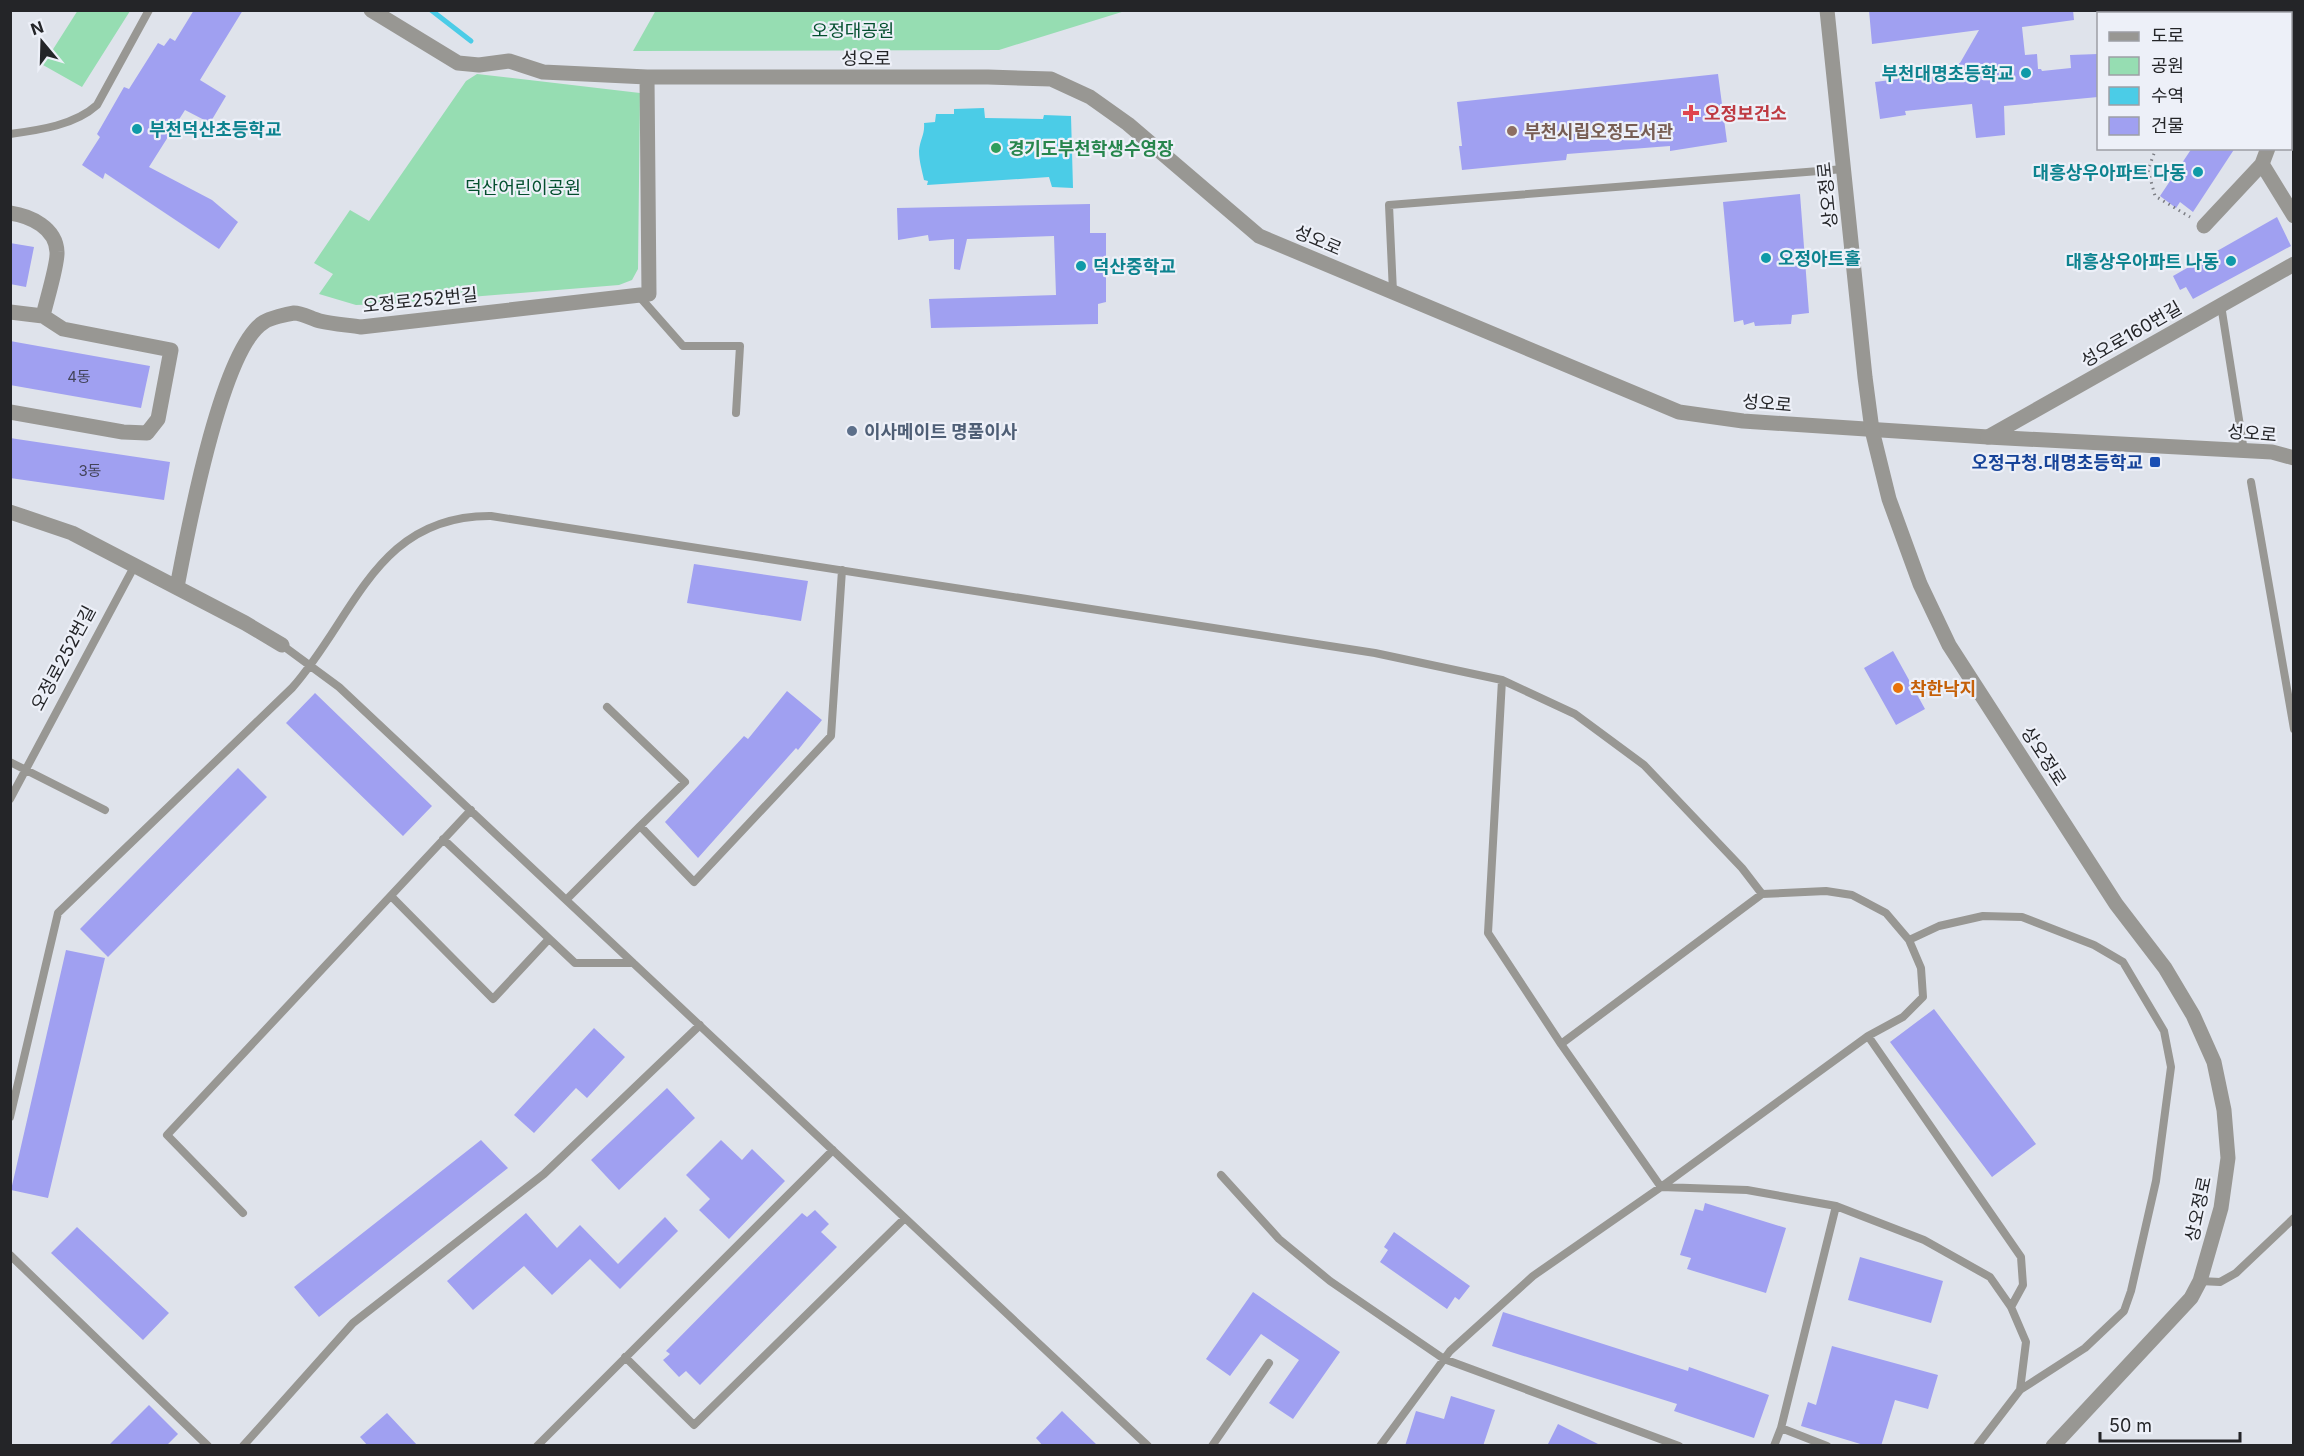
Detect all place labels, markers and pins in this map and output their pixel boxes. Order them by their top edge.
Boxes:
place label: 부천대명초등학교 [1882,63,2014,84]
marker: 부천대명초등학교 [2019,66,2033,80]
place label: 오정보건소 [1704,103,1787,124]
marker: 오정보건소 [1682,104,1700,122]
place label: 부천덕산초등학교 [149,119,281,140]
place label: 부천시립오정도서관 [1524,121,1673,142]
marker: 부천덕산초등학교 [130,122,144,136]
marker: 부천시립오정도서관 [1505,124,1519,138]
place label: 경기도부천학생수영장 [1008,138,1174,159]
marker: 경기도부천학생수영장 [989,141,1003,155]
place label: 대흥상우아파트 다동 [2033,162,2186,183]
marker: 대흥상우아파트 다동 [2191,165,2205,179]
place label: 오정아트홀 [1778,248,1861,269]
marker: 오정아트홀 [1759,251,1773,265]
place label: 대흥상우아파트 나동 [2066,251,2219,272]
marker: 대흥상우아파트 나동 [2224,254,2238,268]
place label: 덕산중학교 [1093,256,1176,277]
marker: 덕산중학교 [1074,259,1088,273]
place label: 이사메이트 명품이사 [864,421,1018,442]
marker: 이사메이트 명품이사 [845,424,859,438]
place label: 오정구청.대명초등학교 [1971,452,2143,473]
marker: 오정구청.대명초등학교 [2148,455,2162,469]
place label: 착한낙지 [1910,678,1976,699]
marker: 착한낙지 [1891,681,1905,695]

